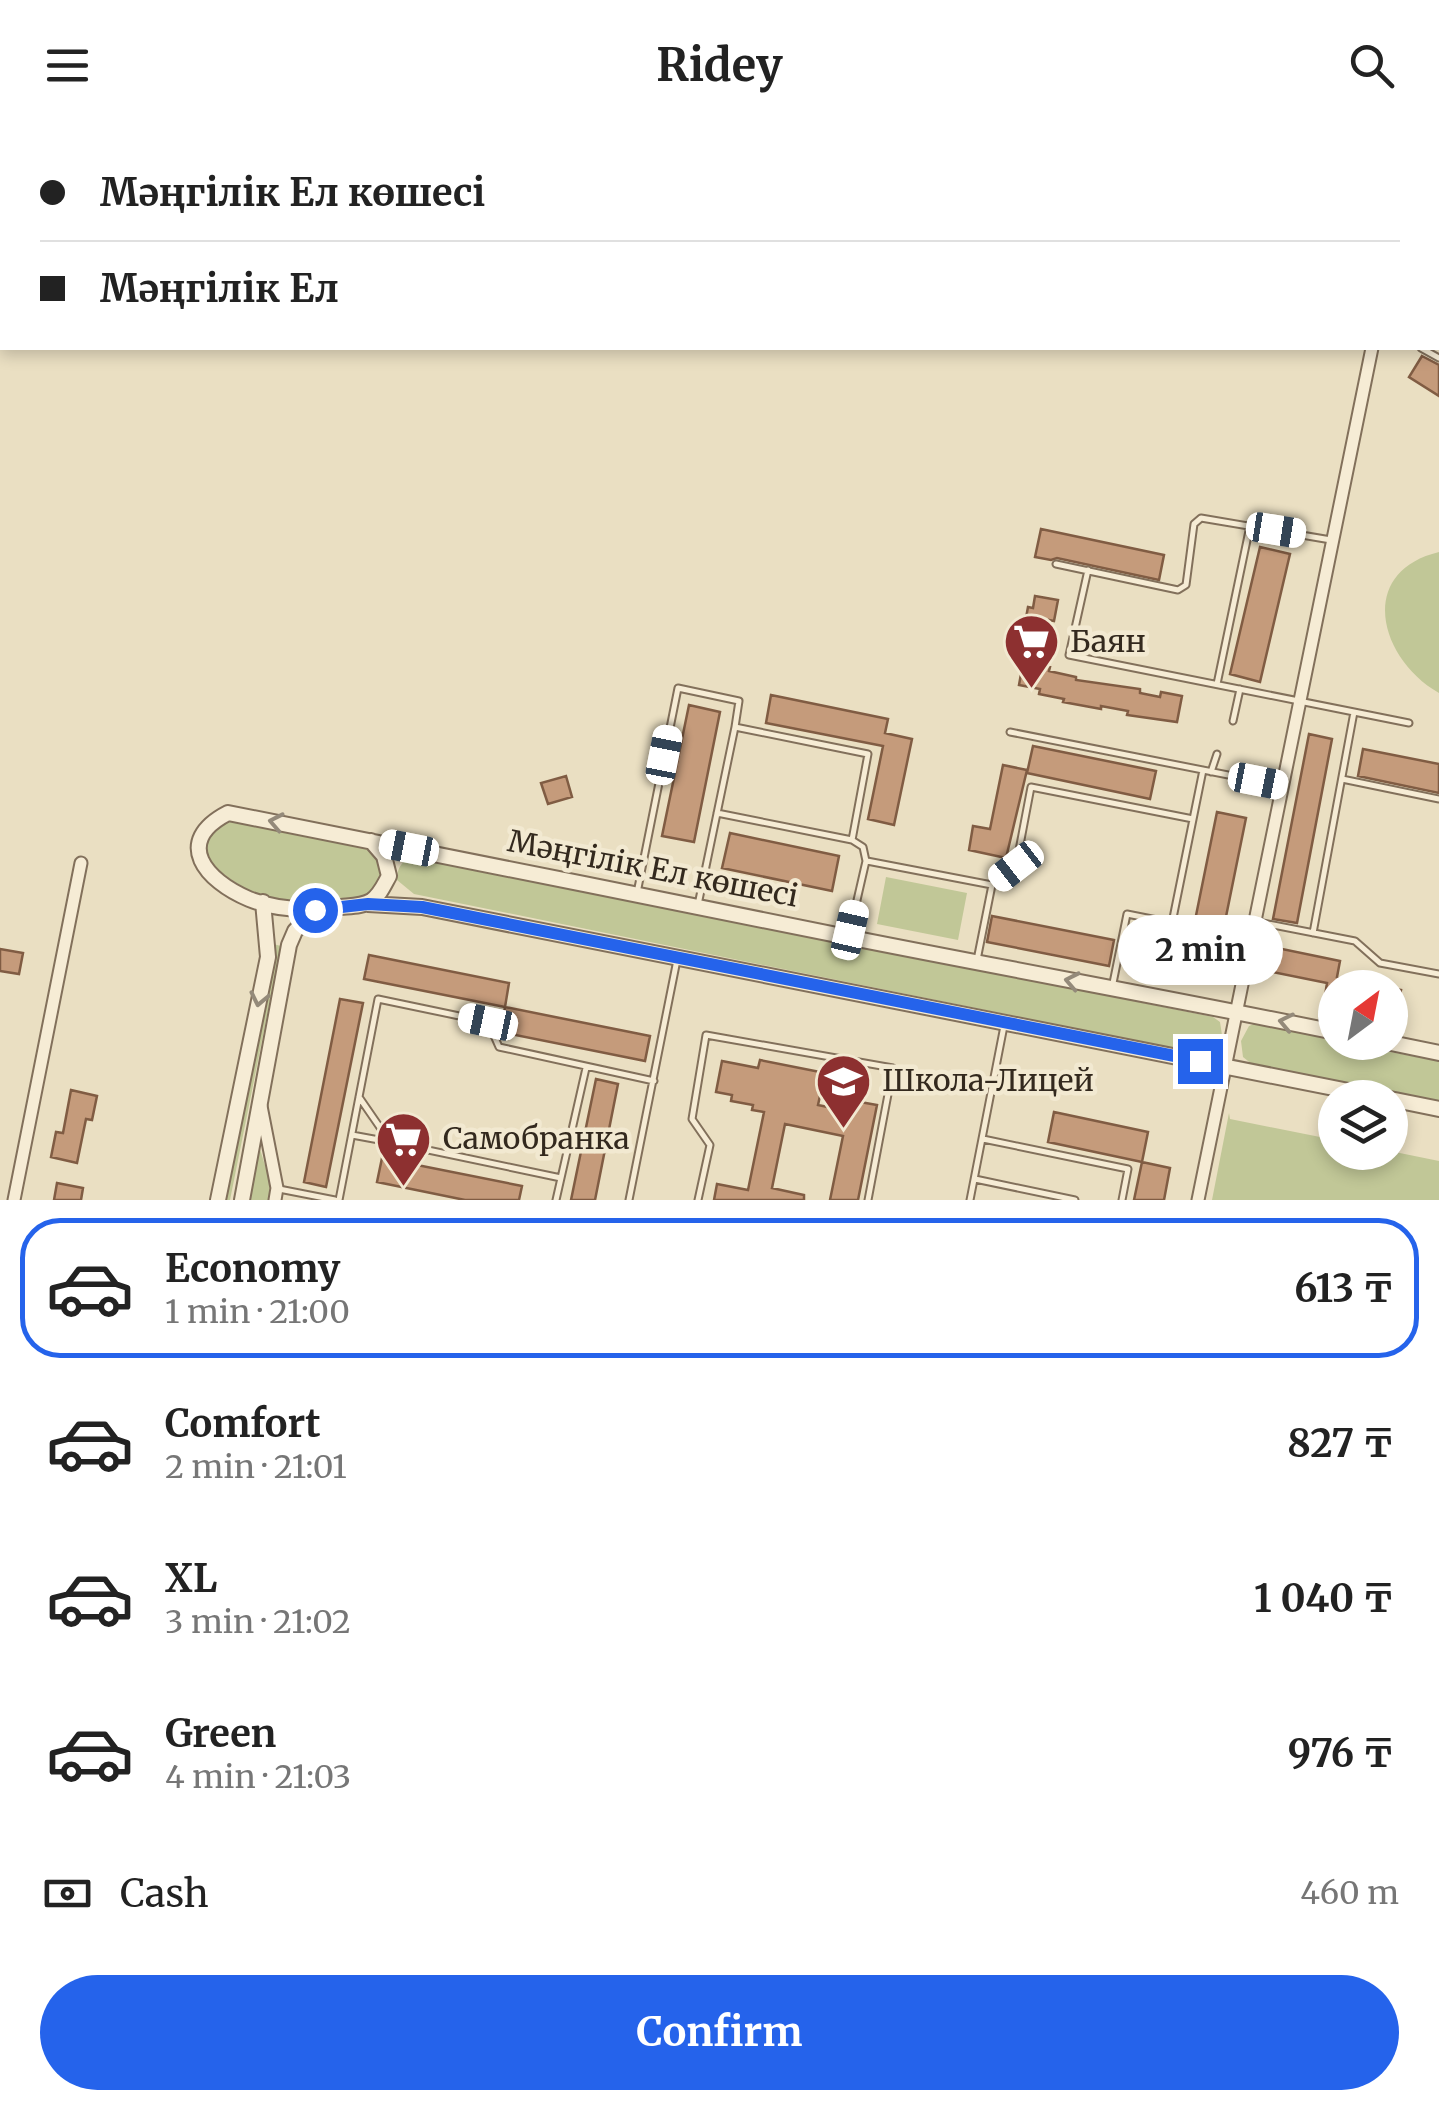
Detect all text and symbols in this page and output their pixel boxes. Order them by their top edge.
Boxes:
text: Ridey [656,37,783,93]
icon: menu [40,38,95,93]
icon: search [1344,38,1399,93]
text: Мәңгілік Ел көшесі [100,169,485,216]
text: Мәңгілік Ел [100,265,339,312]
car [1244,510,1308,550]
supermarket icon: Баян [1001,612,1061,691]
place label: Баян [1070,622,1146,660]
car [644,723,684,787]
car [1226,761,1290,801]
one-way arrow [267,813,284,834]
street label: Мәңгілік Ел көшесі [505,821,802,915]
car [377,828,441,868]
car [983,836,1049,896]
route start [293,888,338,933]
car [829,897,871,963]
callout: 2 min [1118,916,1282,986]
text: 2 min [1155,930,1246,970]
north arrow [1318,970,1408,1060]
map controls [1318,970,1408,1170]
one-way arrow [1064,971,1080,992]
one-way arrow [250,990,271,1007]
car [456,1001,520,1043]
one-way arrow [1277,1013,1294,1034]
route end [1178,1039,1223,1084]
school or university icon: Школа-Лицей [813,1051,873,1130]
place label: Школа-Лицей [882,1061,1094,1099]
button: layers [1318,1080,1408,1170]
supermarket icon: Самобранка [374,1109,434,1188]
place label: Самобранка [443,1119,630,1157]
icon: car [45,1243,135,1333]
text: Economy [165,1245,340,1292]
text: 613 ₸ [1294,1265,1394,1312]
text: 1 min · 21:00 [165,1292,350,1332]
icon: car [45,1398,135,1488]
text: Comfort [165,1400,321,1447]
text: 827 ₸ [1287,1420,1394,1467]
text: 2 min · 21:01 [165,1447,347,1487]
icon: car [45,1553,135,1643]
text: XL [165,1555,217,1602]
text: 1 040 ₸ [1254,1575,1394,1622]
text: 3 min · 21:02 [165,1602,351,1642]
icon: car [45,1708,135,1798]
text: Green [165,1710,276,1757]
text: 976 ₸ [1288,1730,1394,1777]
text: 4 min · 21:03 [165,1757,351,1797]
icon: cash [40,1866,95,1921]
text: Cash [120,1870,209,1917]
text: 460 m [1300,1873,1399,1913]
button: Confirm [40,1975,1399,2090]

